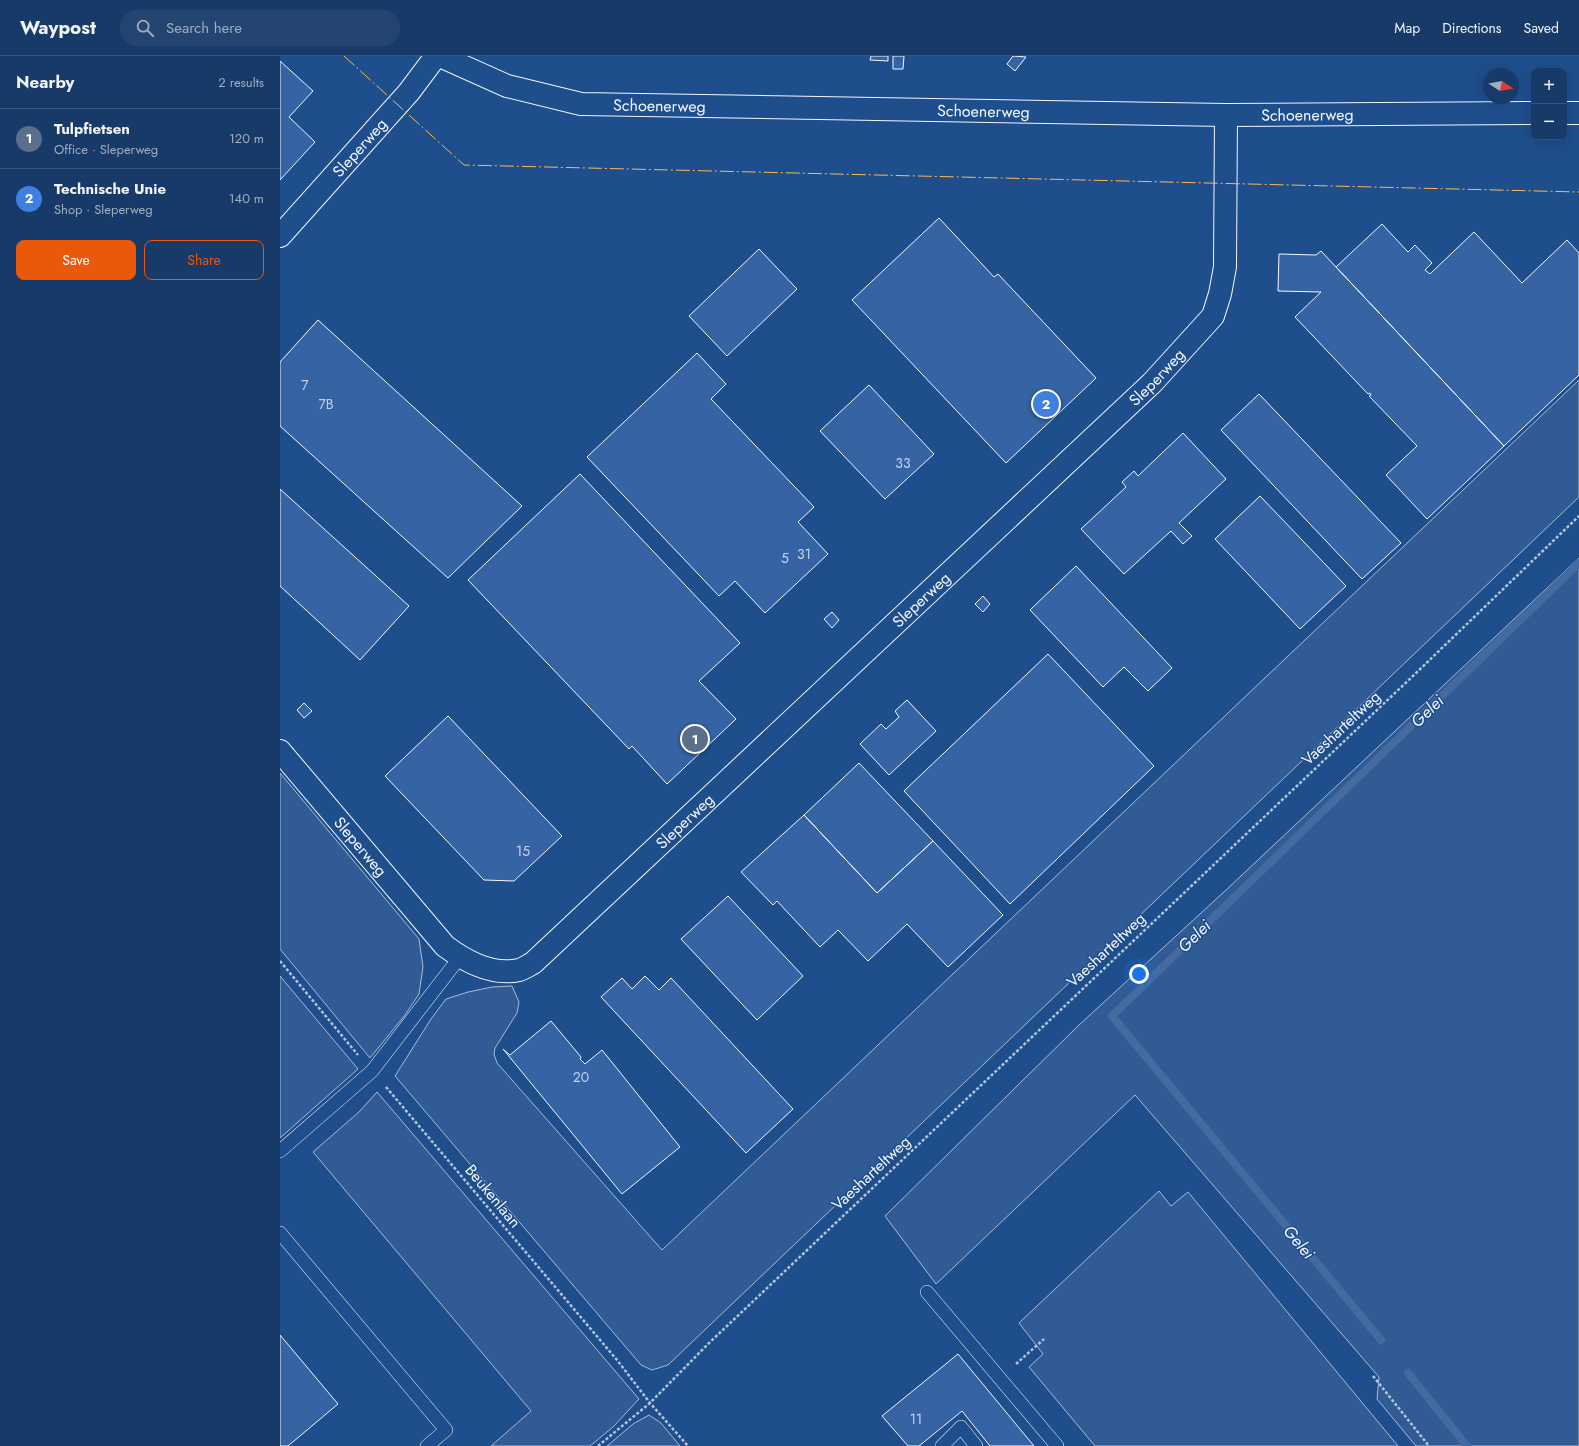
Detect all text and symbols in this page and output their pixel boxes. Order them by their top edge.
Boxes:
search box [120,10,400,46]
text: Waypost [20,14,96,41]
icon: search [134,17,156,39]
text: Search here [166,17,242,39]
text: Map [1394,18,1420,38]
text: Directions [1442,18,1502,38]
text: Saved [1524,18,1559,38]
north arrow [1483,68,1519,104]
map controls [1531,68,1567,140]
button: + [1531,68,1567,104]
text: Nearby [16,70,74,94]
text: 2 results [218,73,264,92]
street label: Schoenerweg [613,93,706,118]
street label: Schoenerweg [937,99,1030,123]
street label: Schoenerweg [1261,103,1354,126]
button: − [1531,104,1567,140]
street label: Sleperweg [327,113,392,182]
text: Tulpfietsen [54,118,130,140]
text: 1 [26,129,32,148]
text: 120 m [229,129,264,148]
text: Office · Sleperweg [54,140,158,159]
text: Technische Unie [54,178,166,200]
text: 2 [25,189,33,208]
text: 140 m [229,189,264,208]
text: Shop · Sleperweg [54,200,153,219]
button: Save [16,240,136,280]
button: Share [144,240,264,280]
street label: Sleperweg [1123,343,1190,411]
house number: 7 [301,375,309,395]
pin: 2 [1033,389,1059,419]
house number: 7B [318,394,334,414]
house number: 33 [895,453,911,473]
house number: 31 [797,544,811,564]
house number: 5 [781,548,789,568]
street label: Sleperweg [887,566,955,633]
street label: Vaesharteltweg [1296,685,1386,771]
water label: Gelei [1405,689,1449,733]
pin: 1 [682,724,708,754]
street label: Sleperweg [650,788,719,854]
street label: Sleperweg [329,811,393,881]
house number: 15 [516,841,530,861]
street label: Vaesharteltweg [1061,907,1151,993]
water label: Gelei [1172,914,1216,958]
your location [1129,964,1149,984]
house number: 20 [573,1067,589,1087]
street label: Vaesharteltweg [826,1130,916,1216]
street label: Beukenlaan [460,1159,526,1233]
water label: Gelei [1278,1220,1321,1265]
house number: 11 [910,1409,922,1429]

